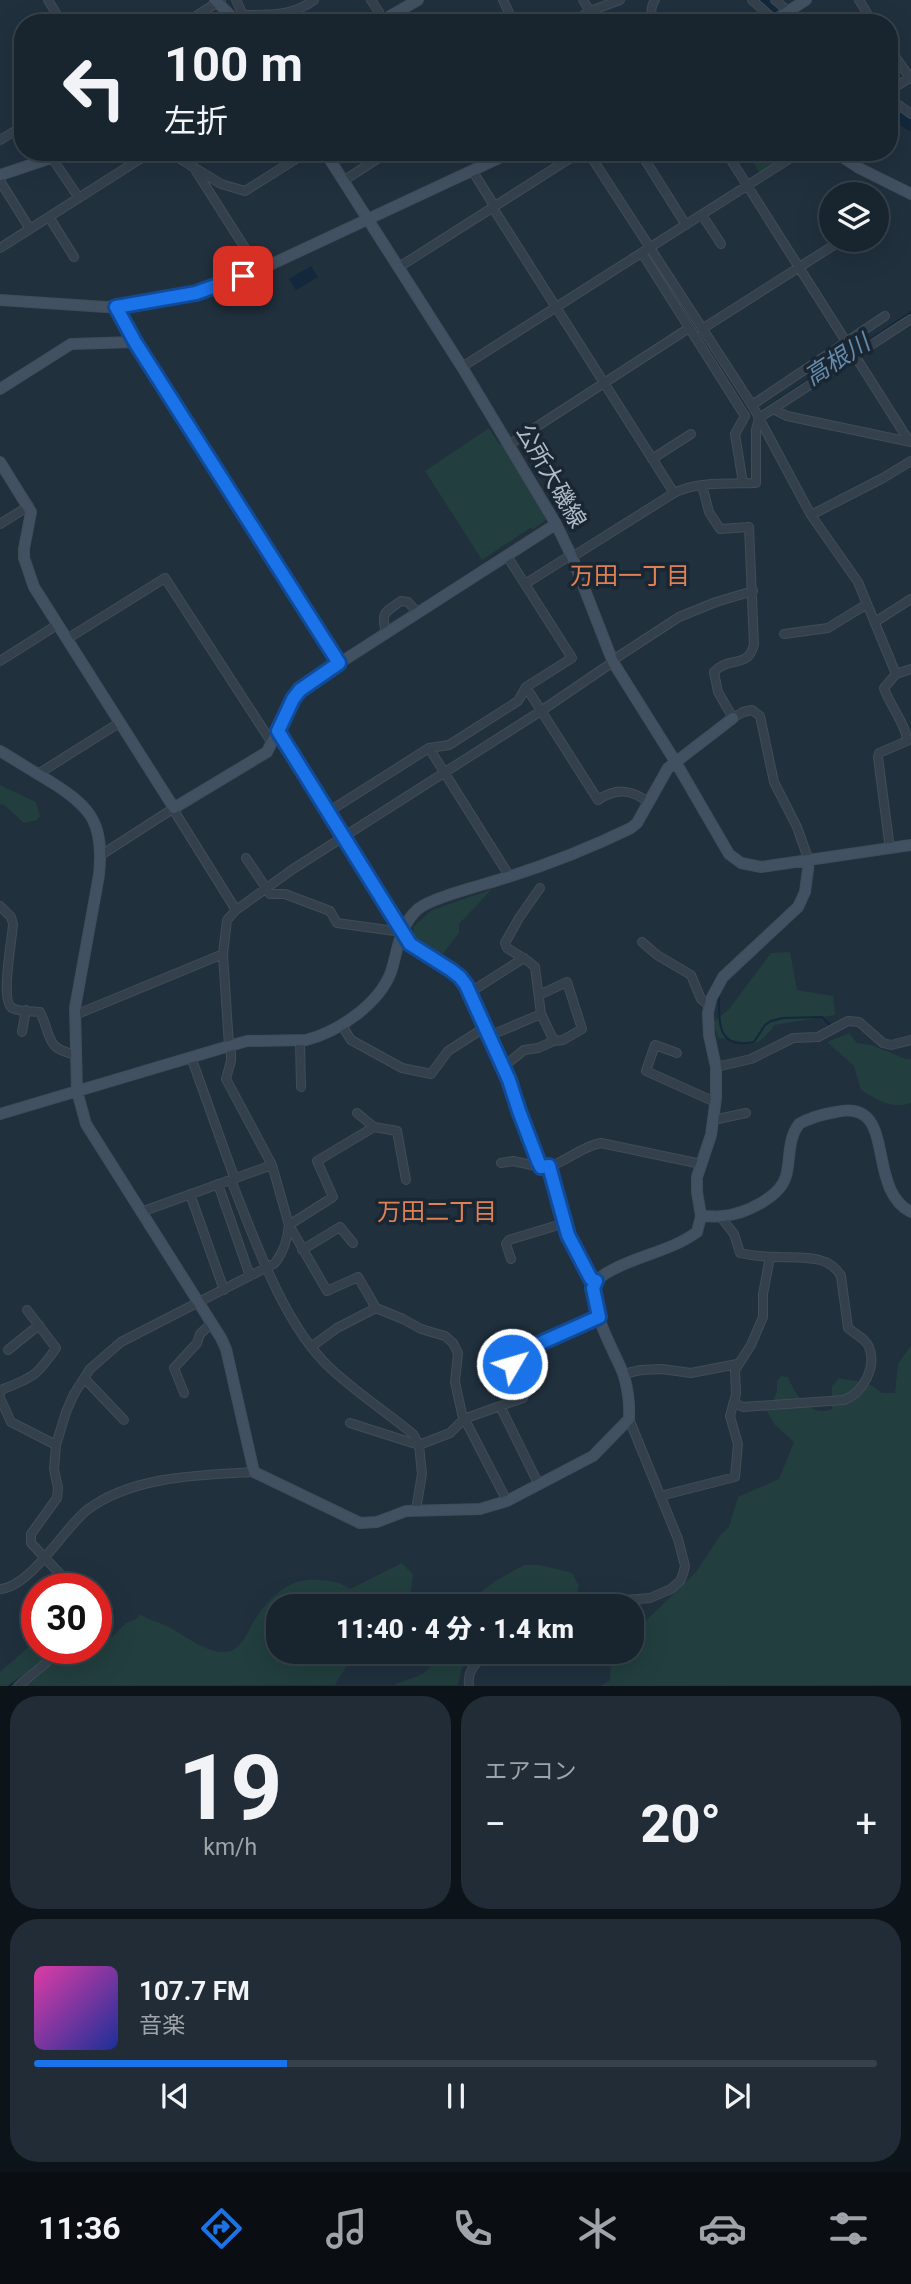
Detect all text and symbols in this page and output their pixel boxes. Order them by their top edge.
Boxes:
text: 100 m [164,36,303,93]
icon: left [49,42,140,133]
text: 左折 [164,102,228,140]
map controls [819,182,889,252]
button: layers [819,182,889,252]
pin [213,246,273,306]
icon: arrive [224,257,262,295]
water label: 高根川 [799,327,877,391]
street label: 公所大磯線 [511,419,591,533]
district label: 万田一丁目 [570,562,690,590]
district label: 万田二丁目 [377,1198,497,1226]
position arrow [475,1327,549,1401]
speed limit sign: 30 [21,1573,112,1664]
text: 11:40 · 4 分 · 1.4 km [336,1614,574,1644]
text: 19 [178,1735,282,1841]
text: エアコン [485,1758,577,1785]
text: 20° [641,1794,721,1855]
text: − [485,1802,506,1846]
text: + [855,1802,877,1846]
text: km/h [203,1834,257,1861]
text: 107.7 FM [139,1976,250,2006]
text: 音楽 [139,2012,185,2039]
icon: previous [156,2077,194,2115]
icon: pause [437,2077,475,2115]
icon: next [718,2077,756,2115]
icon: directions [197,2204,246,2253]
icon: music [322,2204,371,2253]
icon: phone [448,2204,497,2253]
icon: climate [573,2204,622,2253]
icon: car [698,2204,747,2253]
icon: filters [824,2204,873,2253]
text: 11:36 [38,2209,121,2247]

